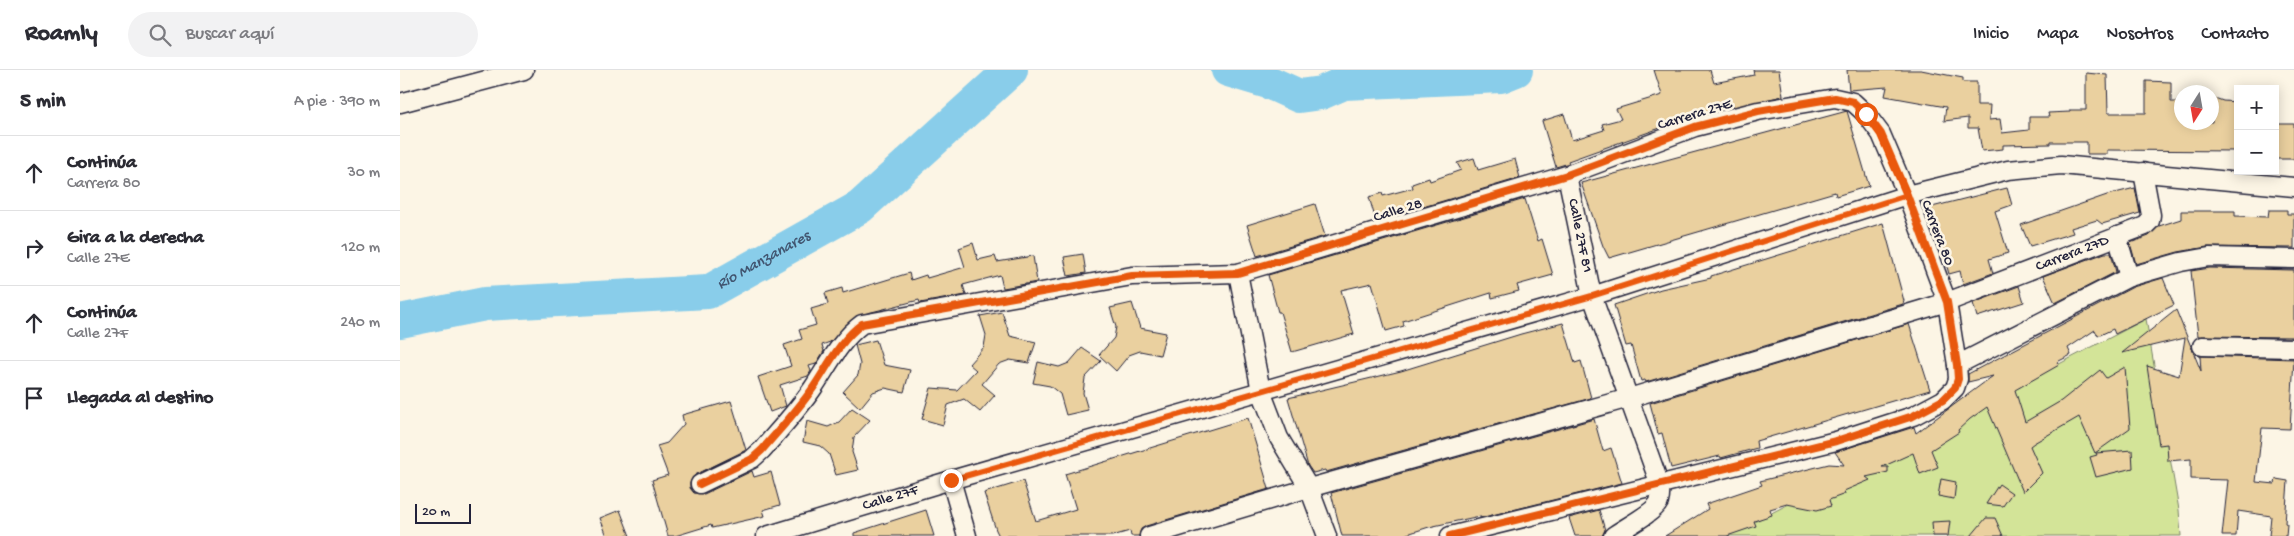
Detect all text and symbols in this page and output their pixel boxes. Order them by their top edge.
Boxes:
search box [128,12,478,57]
text: Roamly [25,20,98,49]
icon: search [146,21,174,49]
text: Buscar aquí [186,23,274,46]
text: Inicio [1973,24,2009,45]
text: Mapa [2037,24,2078,45]
text: Nosotros [2106,24,2173,45]
text: Contacto [2201,24,2269,45]
north arrow [2174,85,2219,130]
map controls [2234,85,2279,175]
button: + [2234,85,2279,130]
text: 5 min [20,90,65,115]
text: A pie · 390 m [294,93,380,112]
street label: Carrera 27E [1656,95,1735,135]
route start [1855,103,1878,126]
button: − [2234,130,2279,175]
text: Continúa [67,152,137,175]
icon: ahead [20,159,48,187]
text: 30 m [347,164,380,183]
text: Carrera 80 [67,175,140,194]
street label: Calle 28 [1371,195,1425,227]
street label: Calle 27F 81 [1563,197,1596,274]
street label: Carrera 80 [1916,198,1958,269]
water label: Río Manzanares [714,226,816,294]
text: Gira a la derecha [67,227,204,250]
street label: Carrera 27D [2033,232,2112,276]
icon: right [20,234,48,262]
text: 120 m [341,239,380,258]
text: Calle 27E [67,250,130,269]
text: Continúa [67,302,137,325]
icon: ahead [20,309,48,337]
text: 240 m [340,314,380,333]
text: Calle 27F [67,325,128,344]
icon: arrive [20,384,48,412]
text: Llegada al destino [67,387,213,410]
route end [940,469,963,492]
street label: Calle 27F [860,481,922,515]
scale bar [415,501,471,524]
text: 20 m [422,504,450,521]

